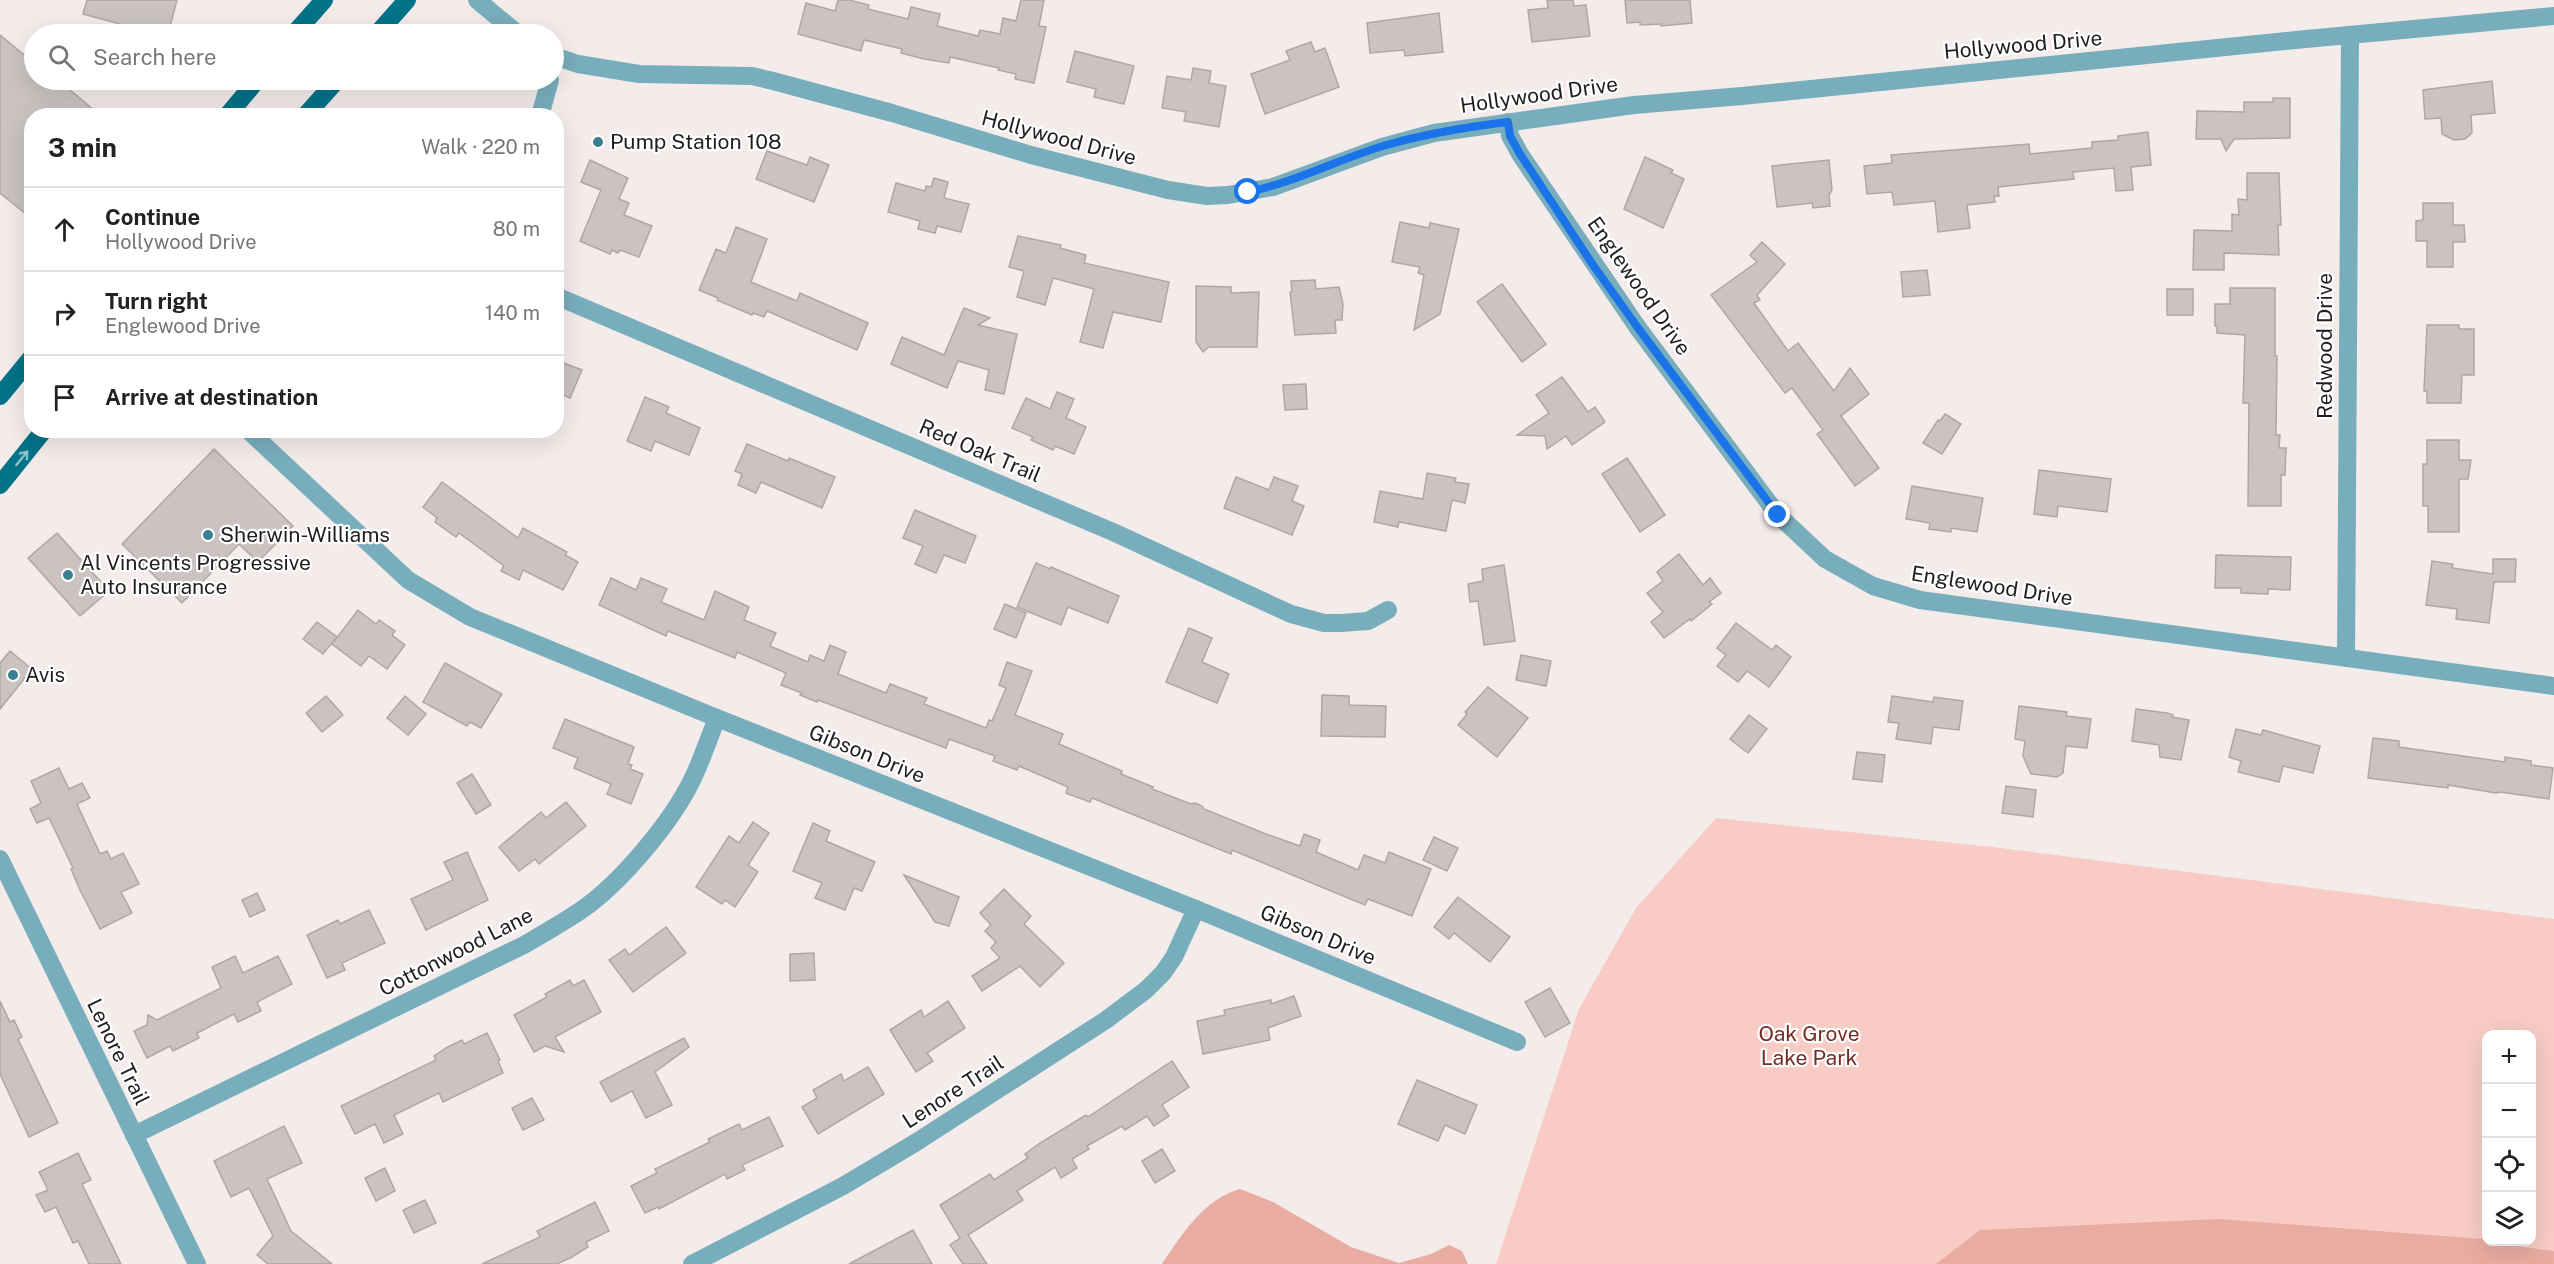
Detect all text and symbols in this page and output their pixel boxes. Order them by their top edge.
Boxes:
search box [24,24,564,90]
street label: Hollywood Drive [1943,25,2103,64]
icon: search [45,41,78,74]
text: Search here [93,44,217,70]
street label: Hollywood Drive [1458,71,1619,118]
street label: Hollywood Drive [979,105,1139,170]
place label: Pump Station 108 [610,129,782,154]
text: 3 min [48,132,117,163]
text: Walk · 220 m [421,135,540,159]
marker: Pump Station 108 [591,135,605,149]
route start [1234,178,1260,204]
text: Continue [105,204,200,230]
street label: Englewood Drive [1582,212,1696,360]
icon: ahead [48,213,81,246]
text: 80 m [493,217,540,241]
text: Hollywood Drive [105,230,256,254]
street label: Redwood Drive [2312,273,2337,419]
text: Turn right [105,288,208,314]
icon: right [48,297,81,330]
text: 140 m [485,301,540,325]
text: Englewood Drive [105,314,261,338]
icon: arrive [48,381,81,414]
text: Arrive at destination [105,384,318,410]
street label: Red Oak Trail [915,414,1045,487]
one-way arrow [16,450,29,466]
route end [1764,501,1790,527]
place label: Sherwin-Williams [220,522,390,547]
marker: Sherwin-Williams [201,528,215,542]
place label: Al Vincents Progressive Auto Insurance [80,550,311,599]
street label: Englewood Drive [1909,560,2075,611]
marker: Al Vincents Progressive Auto Insurance [61,568,75,582]
place label: Avis [25,662,65,687]
marker: Avis [6,668,20,682]
street label: Gibson Drive [805,719,929,788]
street label: Gibson Drive [1257,899,1380,970]
street label: Cottonwood Lane [375,902,537,1001]
street label: Lenore Trail [82,994,155,1109]
park label: Oak Grove Lake Park [1758,1021,1860,1070]
map controls [2482,1030,2536,1246]
button: + [2482,1030,2536,1084]
street label: Lenore Trail [898,1050,1008,1133]
button: − [2482,1084,2536,1138]
button: locate [2482,1138,2536,1192]
button: layers [2482,1192,2536,1246]

